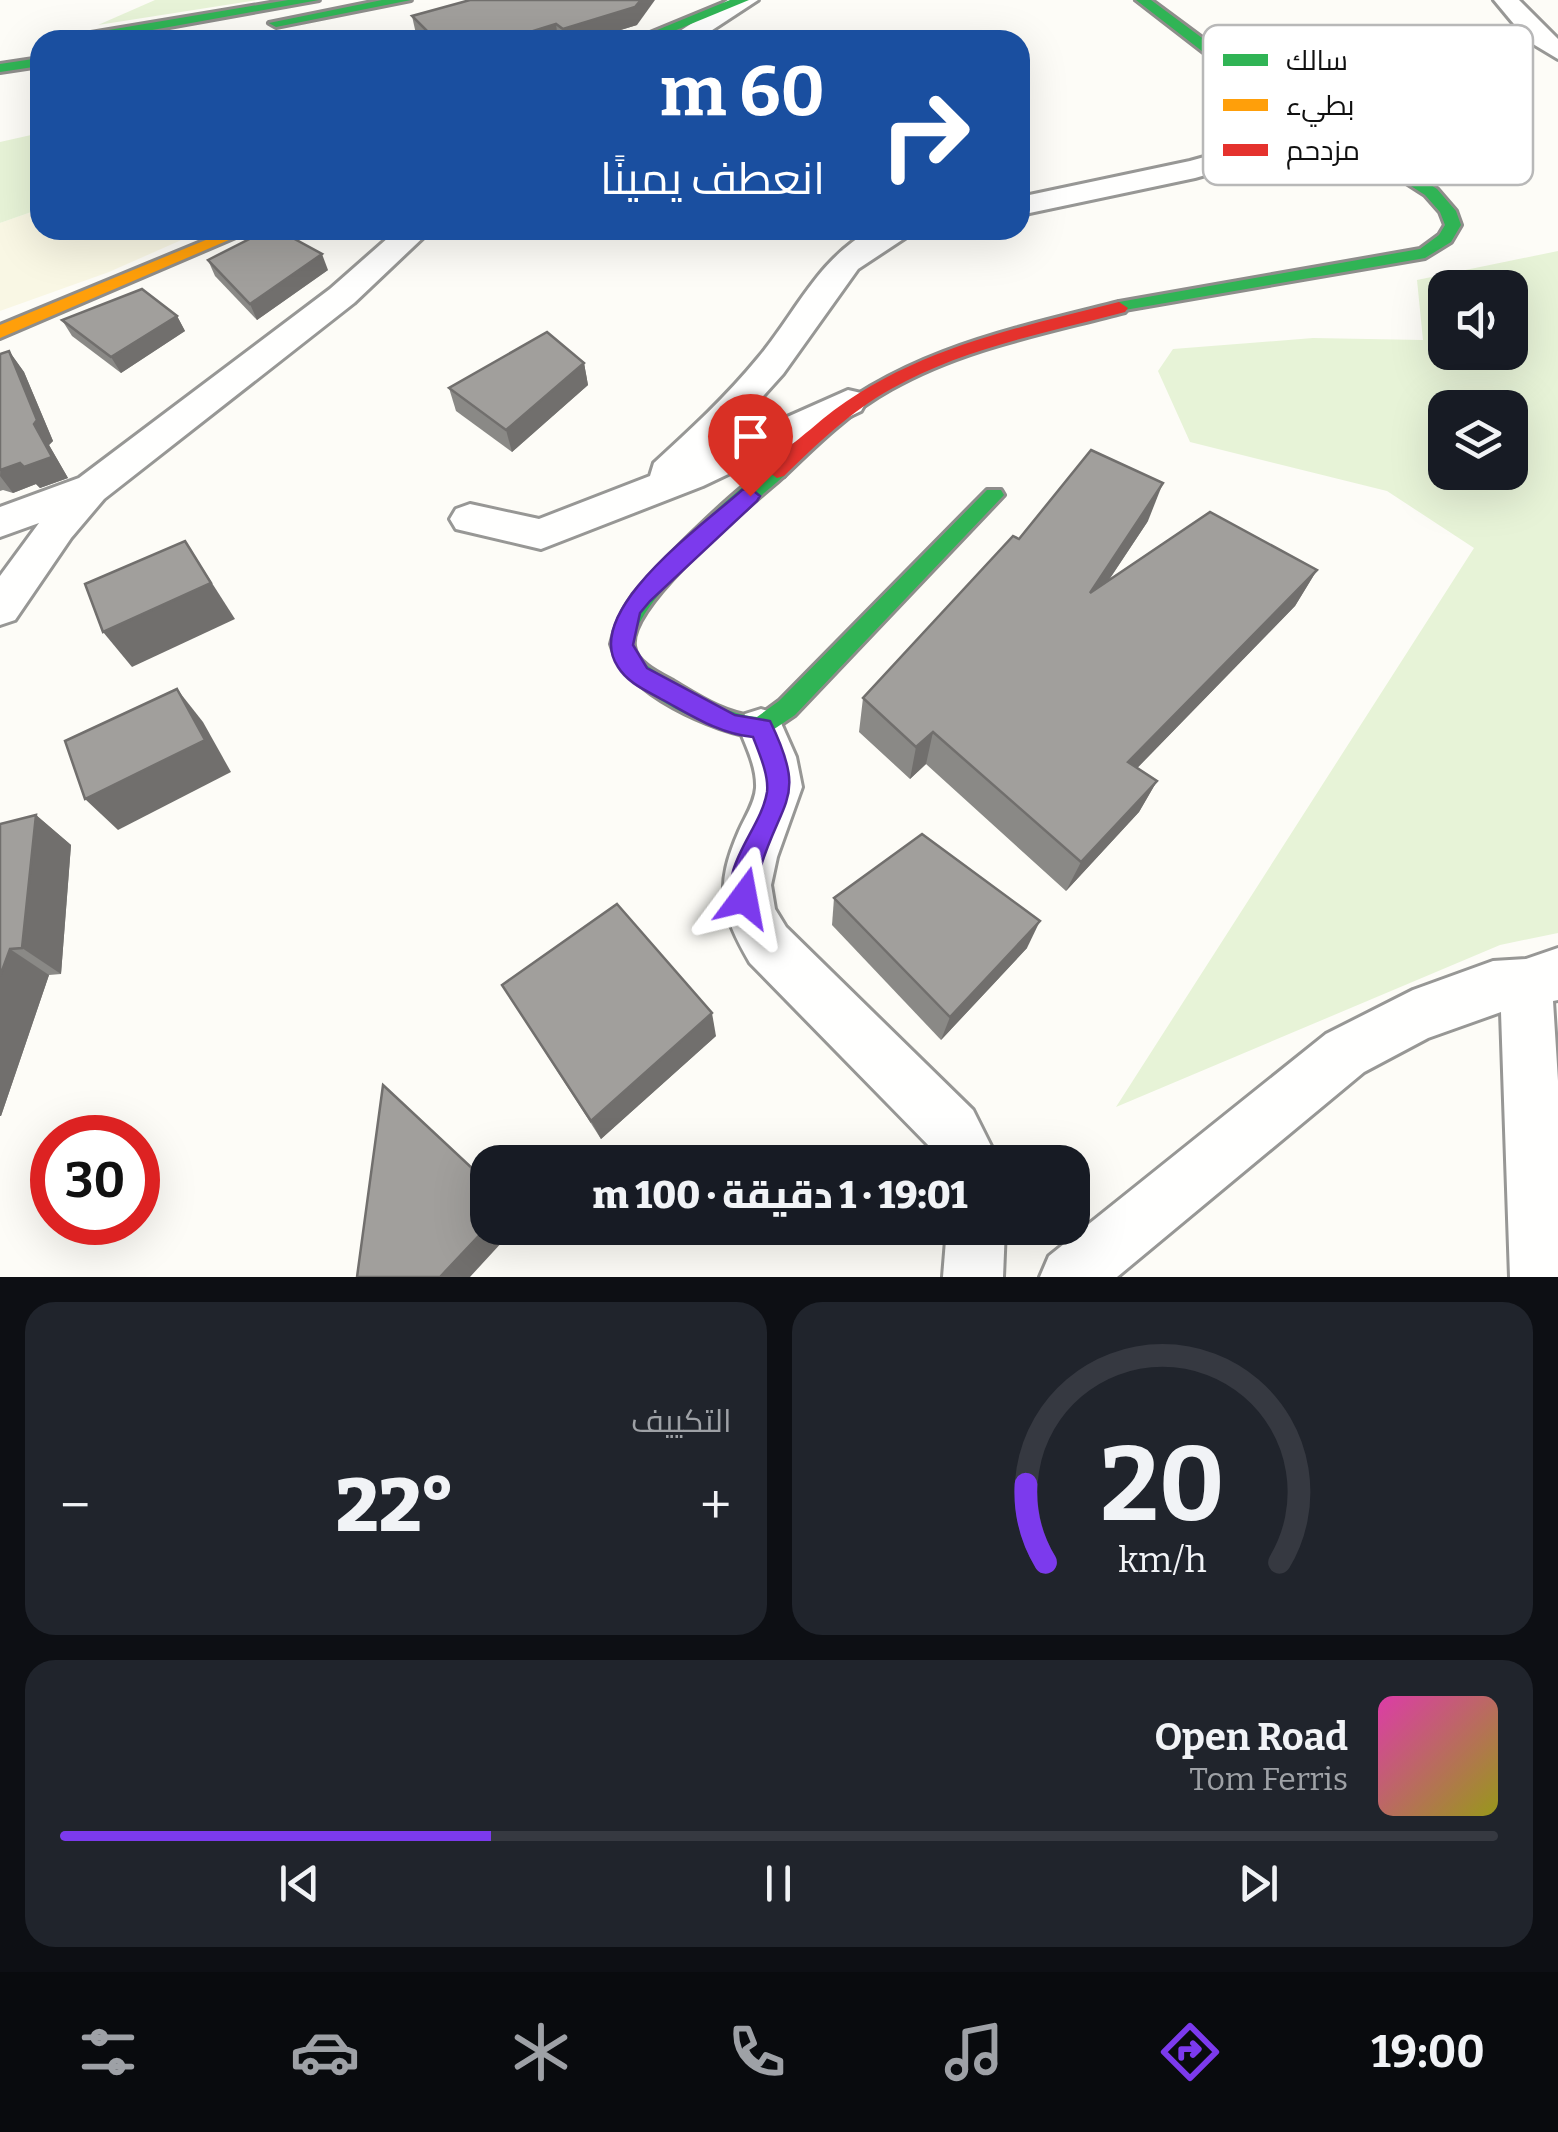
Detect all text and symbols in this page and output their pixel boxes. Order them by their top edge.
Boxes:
legend [1203,25,1533,185]
text: سالك [1286,44,1348,77]
text: 60 m [660,50,825,134]
icon: right [860,70,990,200]
text: بطيء [1286,89,1354,127]
text: مزدحم [1286,134,1360,170]
text: انعطف يمينًا [600,152,825,206]
map controls [1428,270,1528,490]
button: sound [1428,270,1528,370]
button: layers [1428,390,1528,490]
pin [708,394,793,497]
icon: arrive [723,409,778,464]
position arrow [692,846,796,950]
speed limit sign: 30 [30,1115,160,1245]
text: 19:01 · 1 دقيقة · 100 m [593,1172,967,1218]
text: التكييف [631,1402,732,1440]
text: 20 [1100,1423,1225,1548]
text: 22° [336,1461,455,1551]
text: − [60,1473,90,1539]
text: + [700,1473,731,1539]
text: km/h [1118,1539,1206,1581]
text: Open Road [1155,1714,1348,1760]
text: Tom Ferris [1189,1760,1348,1798]
icon: previous [272,1856,327,1911]
icon: pause [751,1856,806,1911]
icon: next [1231,1856,1286,1911]
icon: filters [73,2017,143,2087]
icon: car [290,2017,360,2087]
icon: climate [506,2017,576,2087]
icon: phone [722,2017,792,2087]
icon: music [939,2017,1009,2087]
icon: directions [1155,2017,1225,2087]
text: 19:00 [1371,2025,1485,2079]

